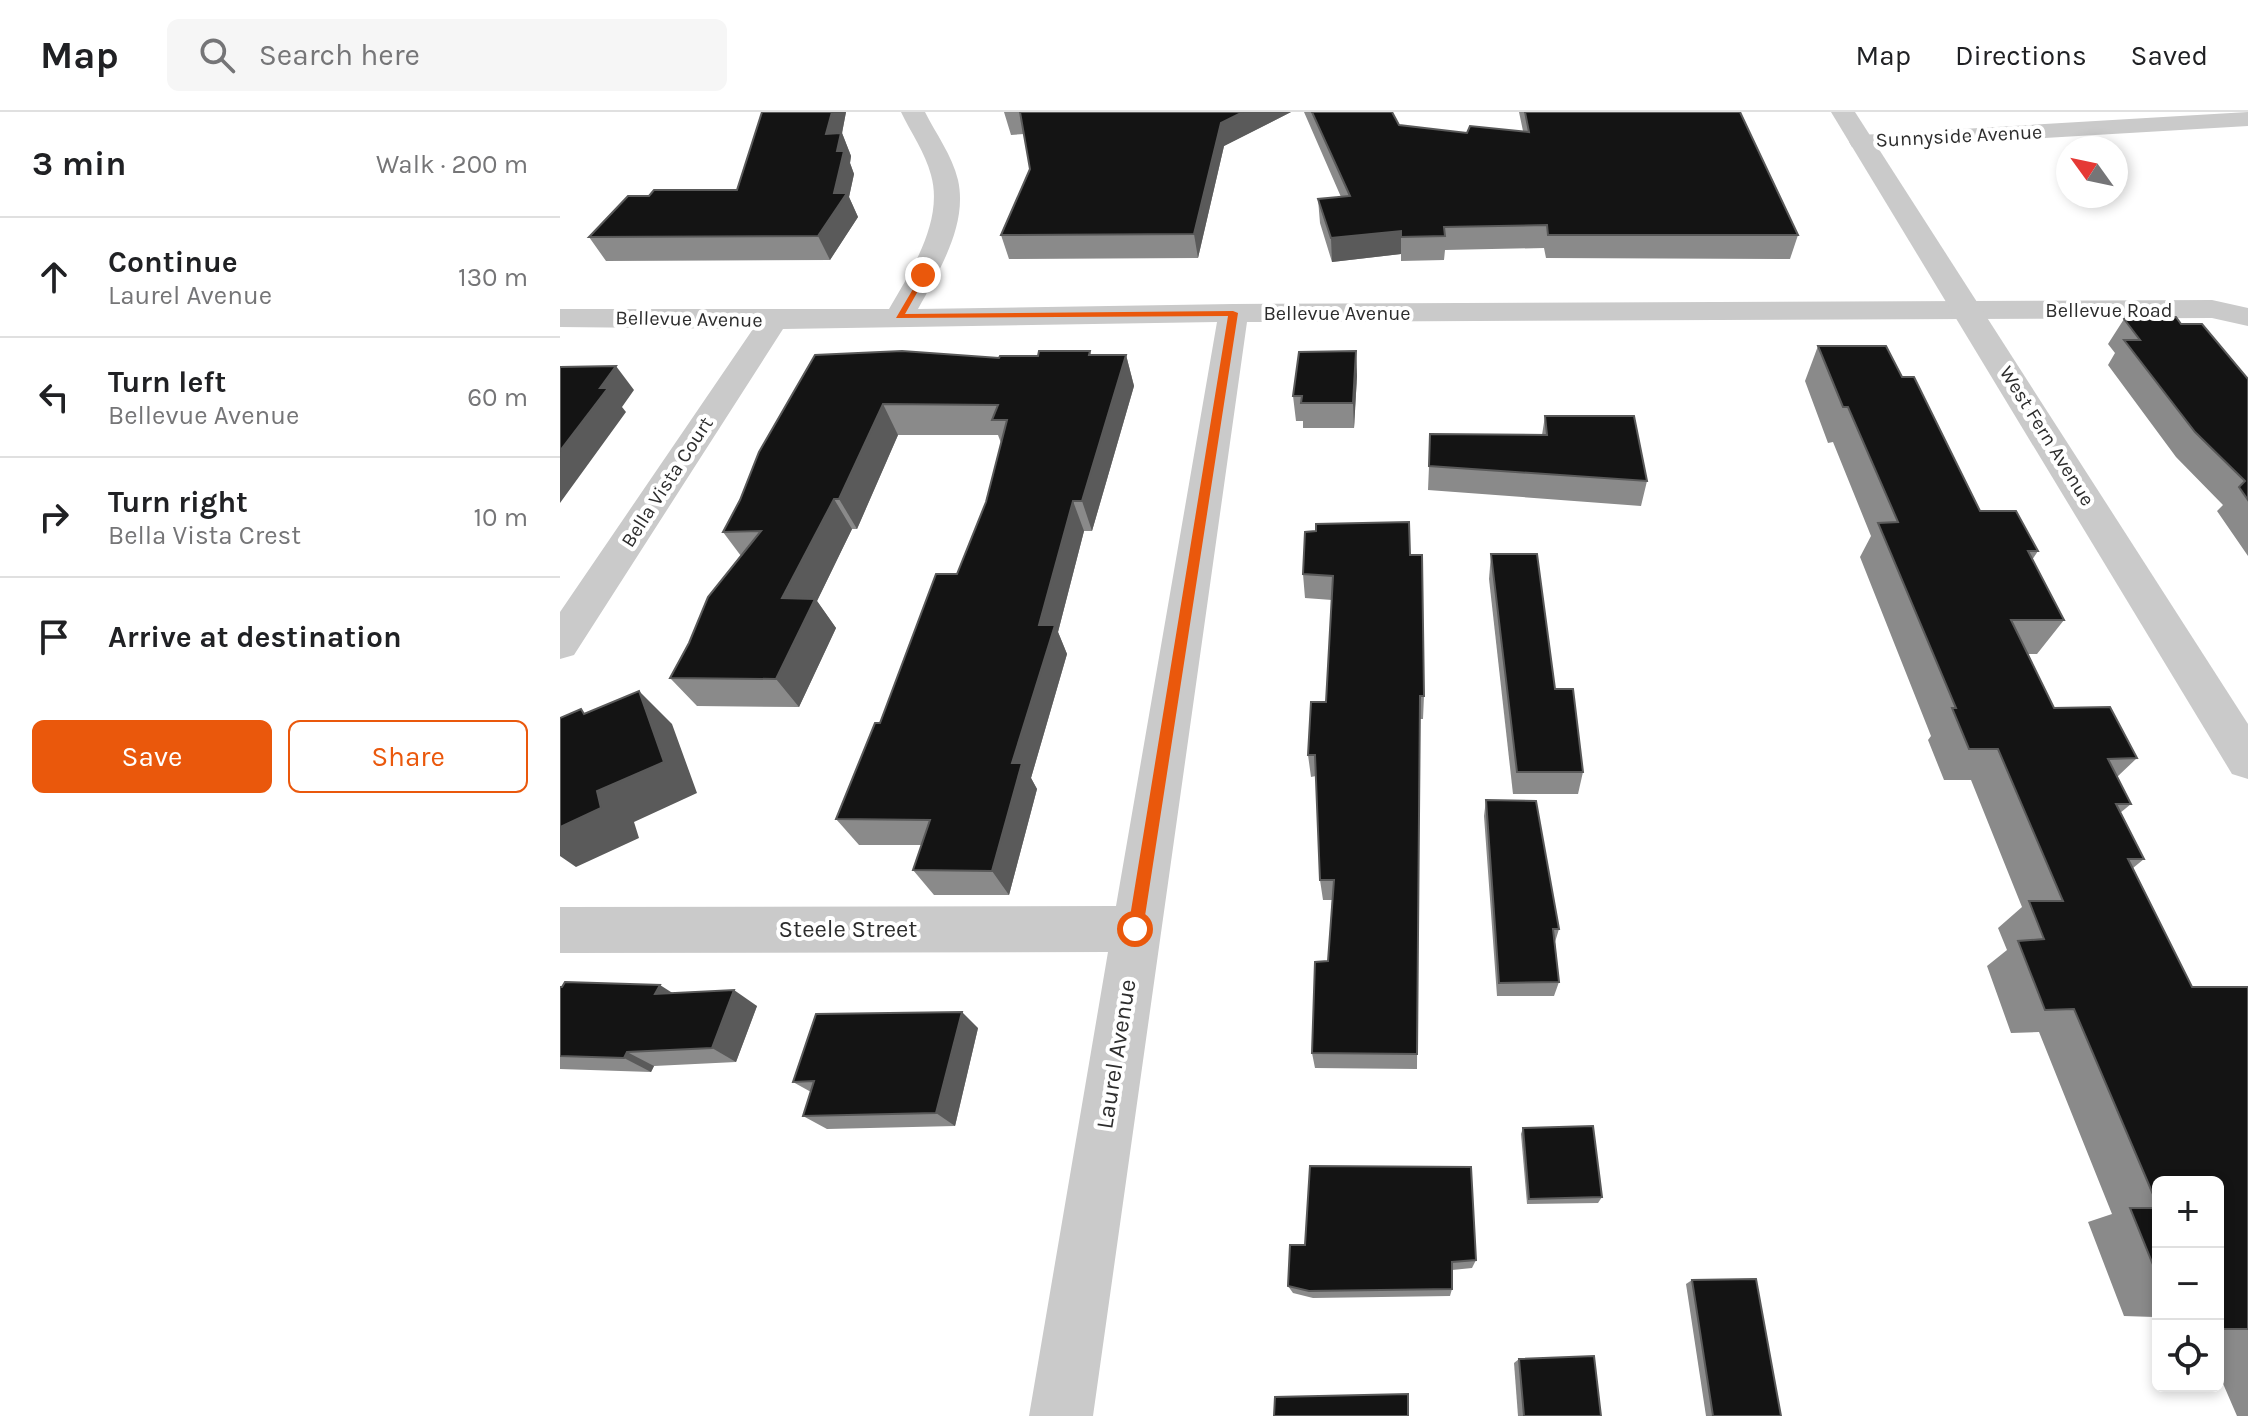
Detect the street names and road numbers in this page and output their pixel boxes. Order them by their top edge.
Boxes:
street label: Sunnyside Avenue [1875,120,2043,152]
street label: Bellevue Road [2045,299,2173,322]
street label: Bellevue Avenue [1263,302,1411,325]
street label: Bellevue Avenue [615,306,763,332]
street label: West Fern Avenue [1995,362,2099,510]
street label: Bella Vista Court [616,412,718,551]
street label: Steele Street [779,915,917,943]
street label: Laurel Avenue [1090,977,1142,1131]

